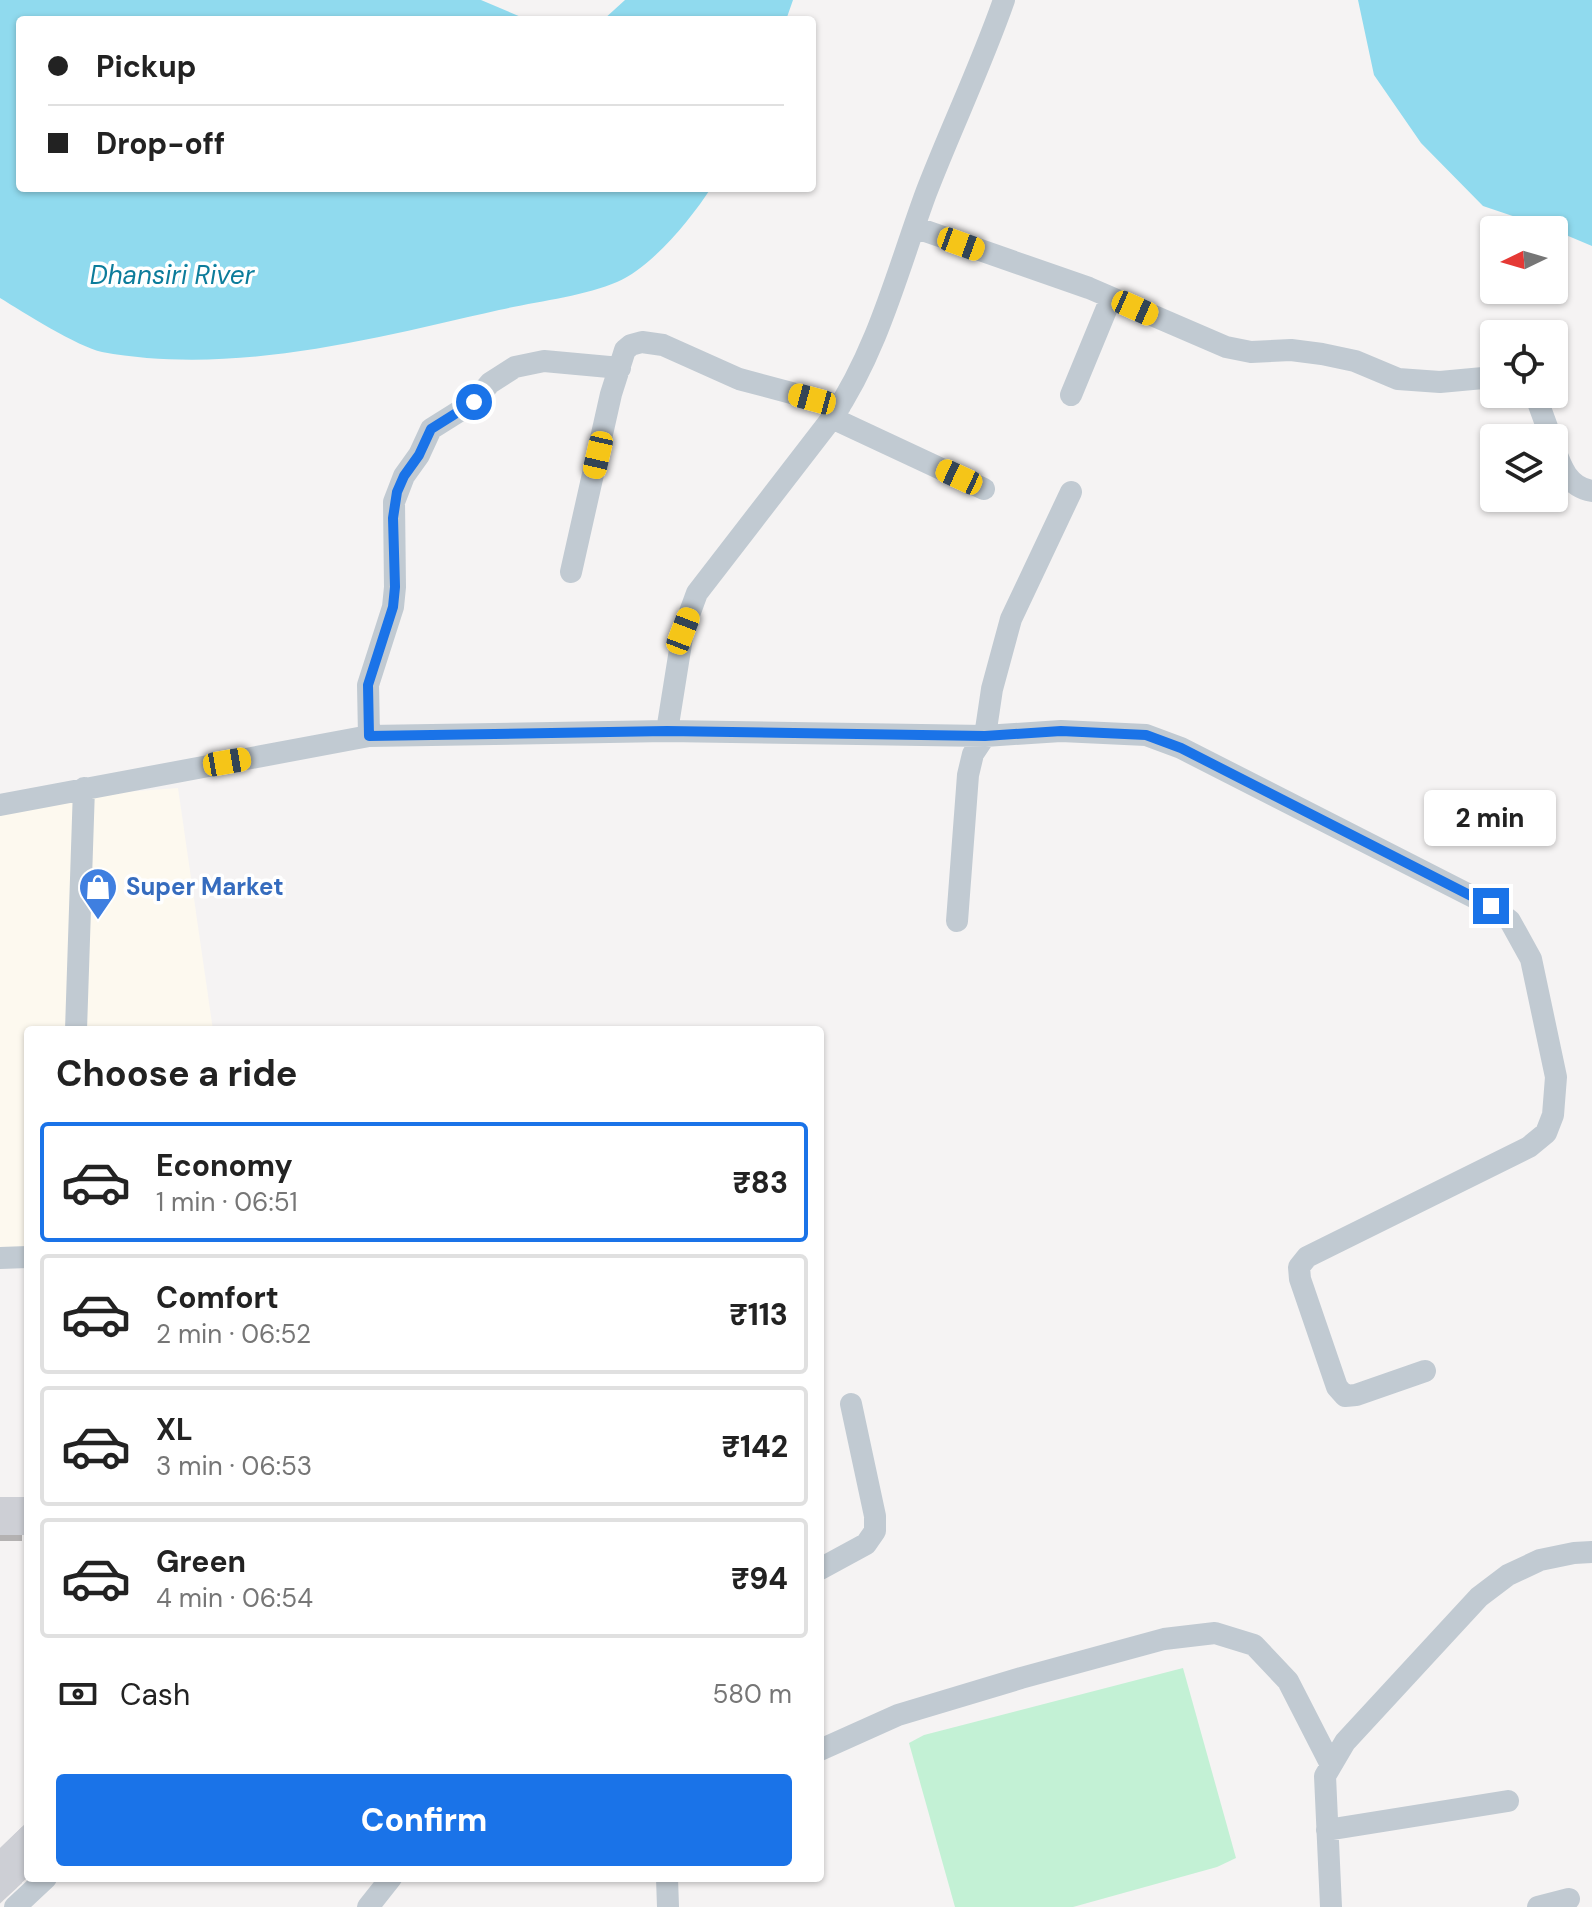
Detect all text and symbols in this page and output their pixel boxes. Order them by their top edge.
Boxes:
text: Pickup [96,47,196,86]
text: Drop-off [96,124,225,163]
north arrow [1480,216,1568,304]
map controls [1480,216,1568,512]
car [934,225,988,263]
water label: Dhansiri River [90,258,256,292]
car [1108,287,1162,329]
button: locate [1480,320,1568,408]
car [786,381,838,417]
route start [456,384,492,420]
button: layers [1480,424,1568,512]
car [581,429,615,481]
car [932,456,986,498]
car [663,604,703,658]
car [201,746,253,778]
callout: 2 min [1425,790,1557,846]
text: 2 min [1455,801,1525,835]
shop icon: Super Market [77,866,119,921]
place label: Super Market [126,871,284,902]
route end [1473,888,1509,924]
text: Choose a ride [56,1050,297,1097]
icon: car [60,1146,132,1218]
text: Economy [156,1146,293,1185]
text: ₹83 [732,1163,788,1202]
text: 1 min · 06:51 [156,1185,298,1219]
icon: car [60,1278,132,1350]
text: Comfort [156,1278,279,1317]
text: ₹113 [729,1295,788,1334]
text: 2 min · 06:52 [156,1317,311,1351]
icon: car [60,1410,132,1482]
text: XL [156,1410,193,1449]
text: ₹142 [722,1427,788,1466]
text: 3 min · 06:53 [156,1449,312,1483]
icon: car [60,1542,132,1614]
text: Green [156,1542,246,1581]
text: ₹94 [731,1559,788,1598]
text: 4 min · 06:54 [156,1581,313,1615]
icon: cash [56,1672,100,1716]
text: Cash [120,1675,190,1714]
text: 580 m [712,1677,792,1711]
button: Confirm [56,1774,792,1866]

